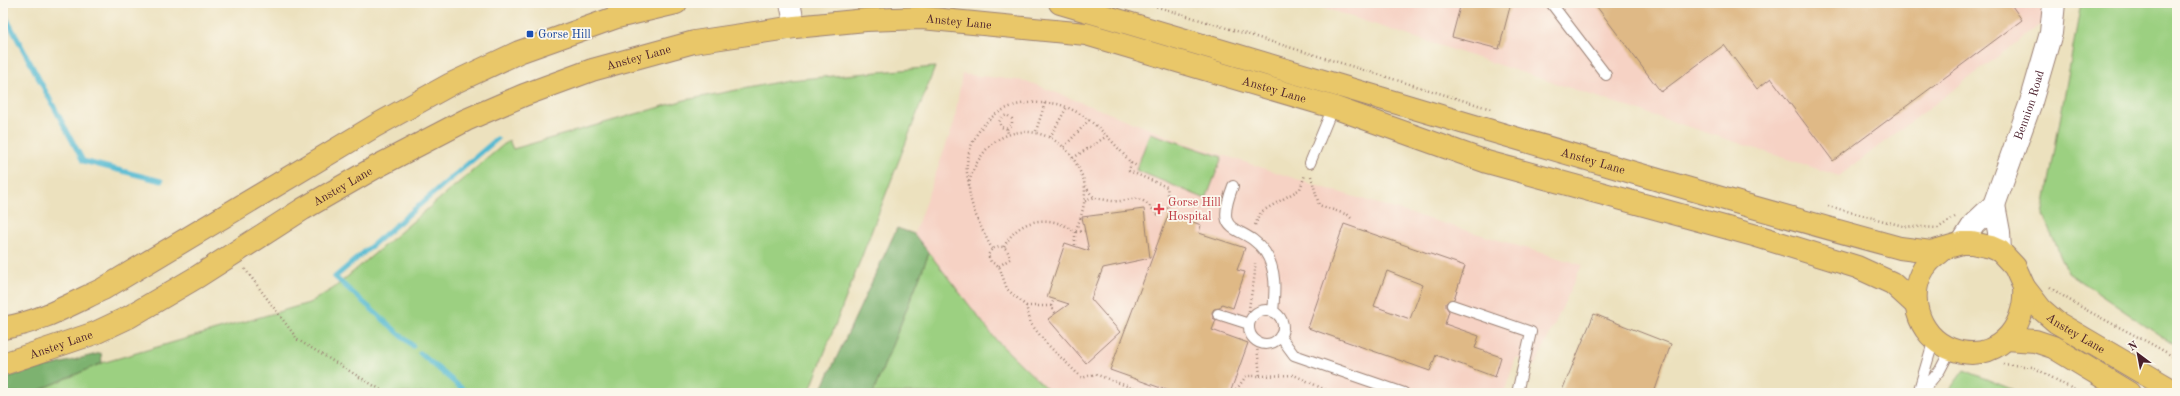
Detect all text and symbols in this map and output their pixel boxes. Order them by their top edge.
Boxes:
street label: Anstey Lane [925,13,993,32]
marker: Gorse Hill [525,29,535,39]
place label: Gorse Hill [538,29,591,41]
street label: Anstey Lane [605,44,673,73]
street label: Bennion Road [2013,69,2047,142]
street label: Anstey Lane [1240,75,1308,106]
street label: Anstey Lane [1559,147,1627,177]
street label: Anstey Lane [311,165,375,209]
place label: Gorse Hill Hospital [1168,197,1221,223]
marker: Gorse Hill Hospital [1153,203,1165,215]
street label: Anstey Lane [2043,311,2107,357]
street label: Anstey Lane [28,329,95,362]
north arrow [2118,334,2158,374]
text: N [2127,340,2140,354]

